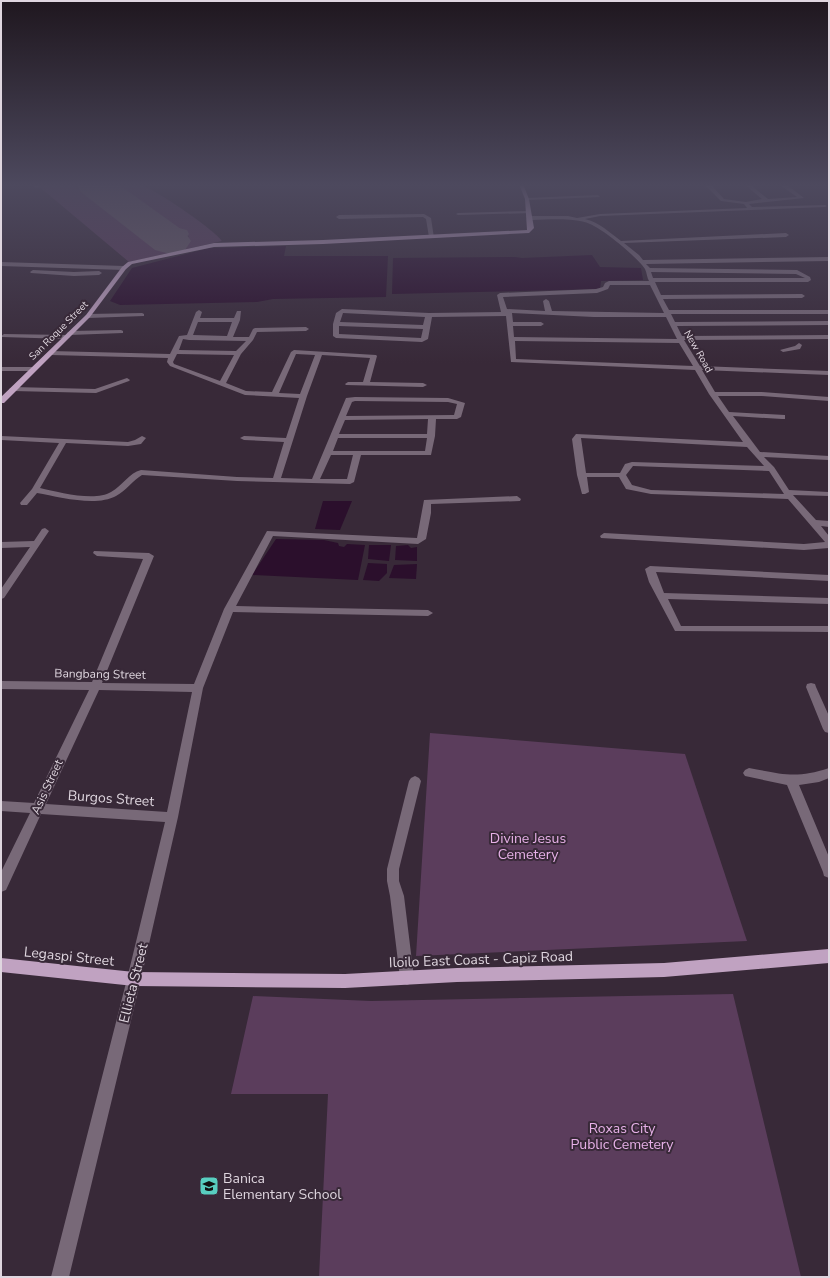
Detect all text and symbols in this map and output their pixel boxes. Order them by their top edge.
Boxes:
street label: San Roque Street [26,298,92,363]
street label: New Road [680,328,716,375]
street label: Bangbang Street [54,665,147,683]
street label: Asis Street [27,756,67,817]
street label: Burgos Street [67,786,155,811]
park label: Divine Jesus Cemetery [490,829,566,864]
street label: Ellieta Street [114,941,153,1025]
street label: Legaspi Street [23,942,115,971]
street label: Iloilo East Coast - Capiz Road [389,947,573,972]
park label: Roxas City Public Cemetery [571,1119,674,1154]
place label: Banica Elementary School [223,1169,342,1204]
school or university icon: Banica Elementary School [198,1175,220,1197]

